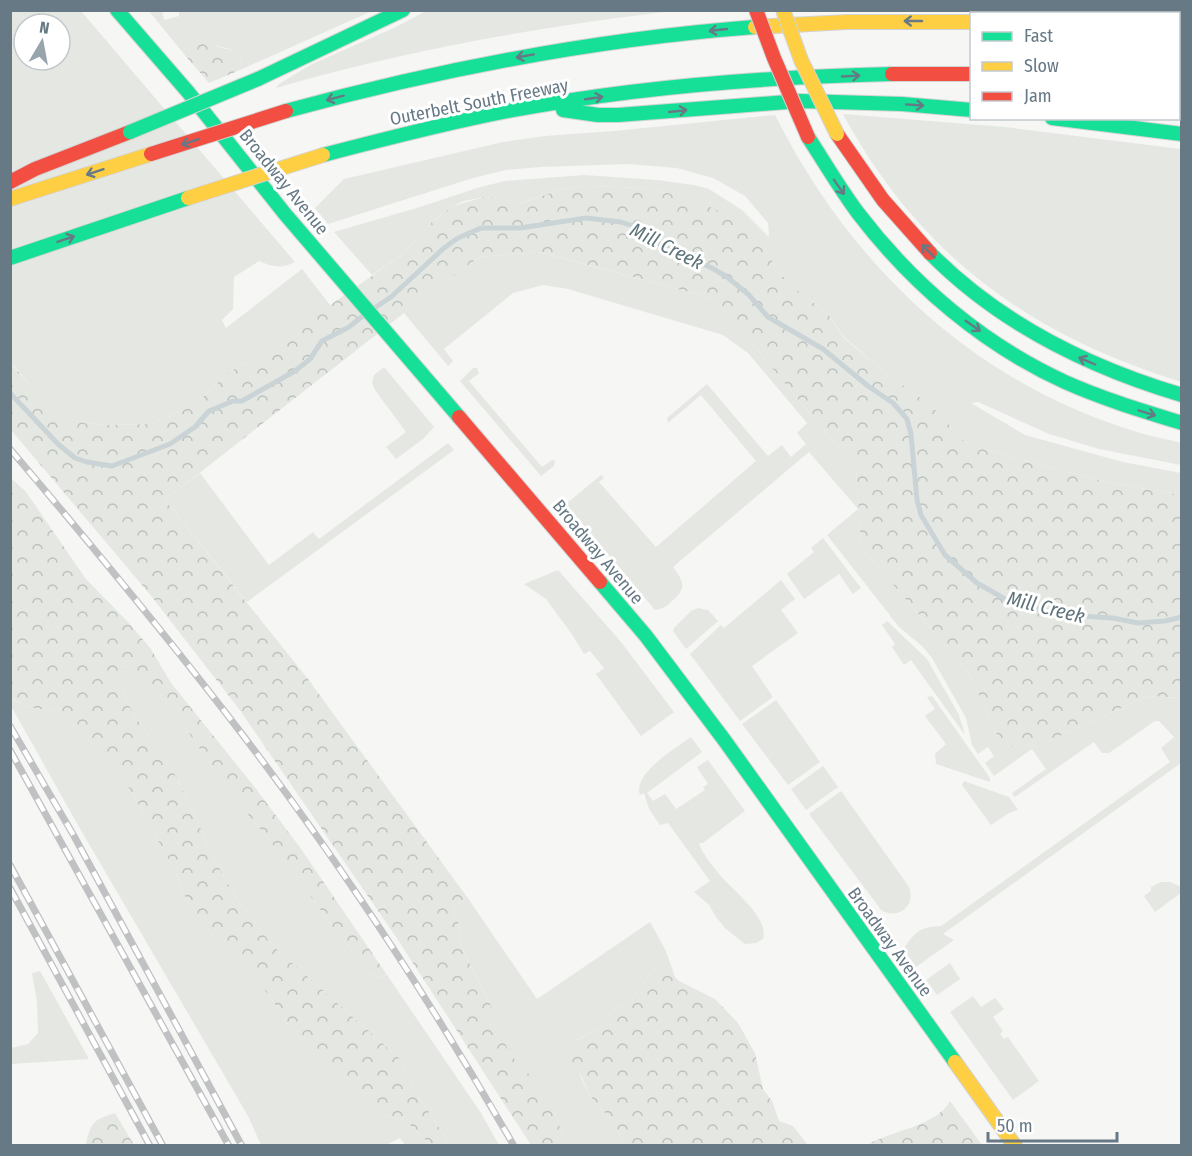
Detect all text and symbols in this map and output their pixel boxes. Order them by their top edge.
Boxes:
north arrow [12,12,72,72]
legend [970,12,1180,120]
one-way arrow [904,15,924,27]
text: N [38,18,51,38]
one-way arrow [709,25,729,36]
text: Fast [1024,25,1053,47]
one-way arrow [516,51,535,62]
text: Slow [1024,55,1059,77]
one-way arrow [841,70,861,81]
street label: Outerbelt South Freeway [388,74,570,130]
text: Jam [1024,85,1052,107]
one-way arrow [584,92,604,103]
one-way arrow [326,93,345,104]
one-way arrow [904,100,924,111]
one-way arrow [668,105,688,116]
street label: Broadway Avenue [235,125,333,239]
one-way arrow [181,137,200,148]
one-way arrow [86,167,105,178]
one-way arrow [833,178,845,194]
water label: Mill Creek [626,217,708,275]
one-way arrow [56,232,75,243]
one-way arrow [920,244,935,258]
one-way arrow [965,320,982,333]
one-way arrow [1078,355,1096,366]
one-way arrow [1137,408,1156,419]
street label: Broadway Avenue [548,495,648,609]
water label: Mill Creek [1005,586,1087,628]
street label: Broadway Avenue [843,883,937,1001]
scale bar [988,1105,1117,1143]
text: 50 m [997,1115,1033,1137]

